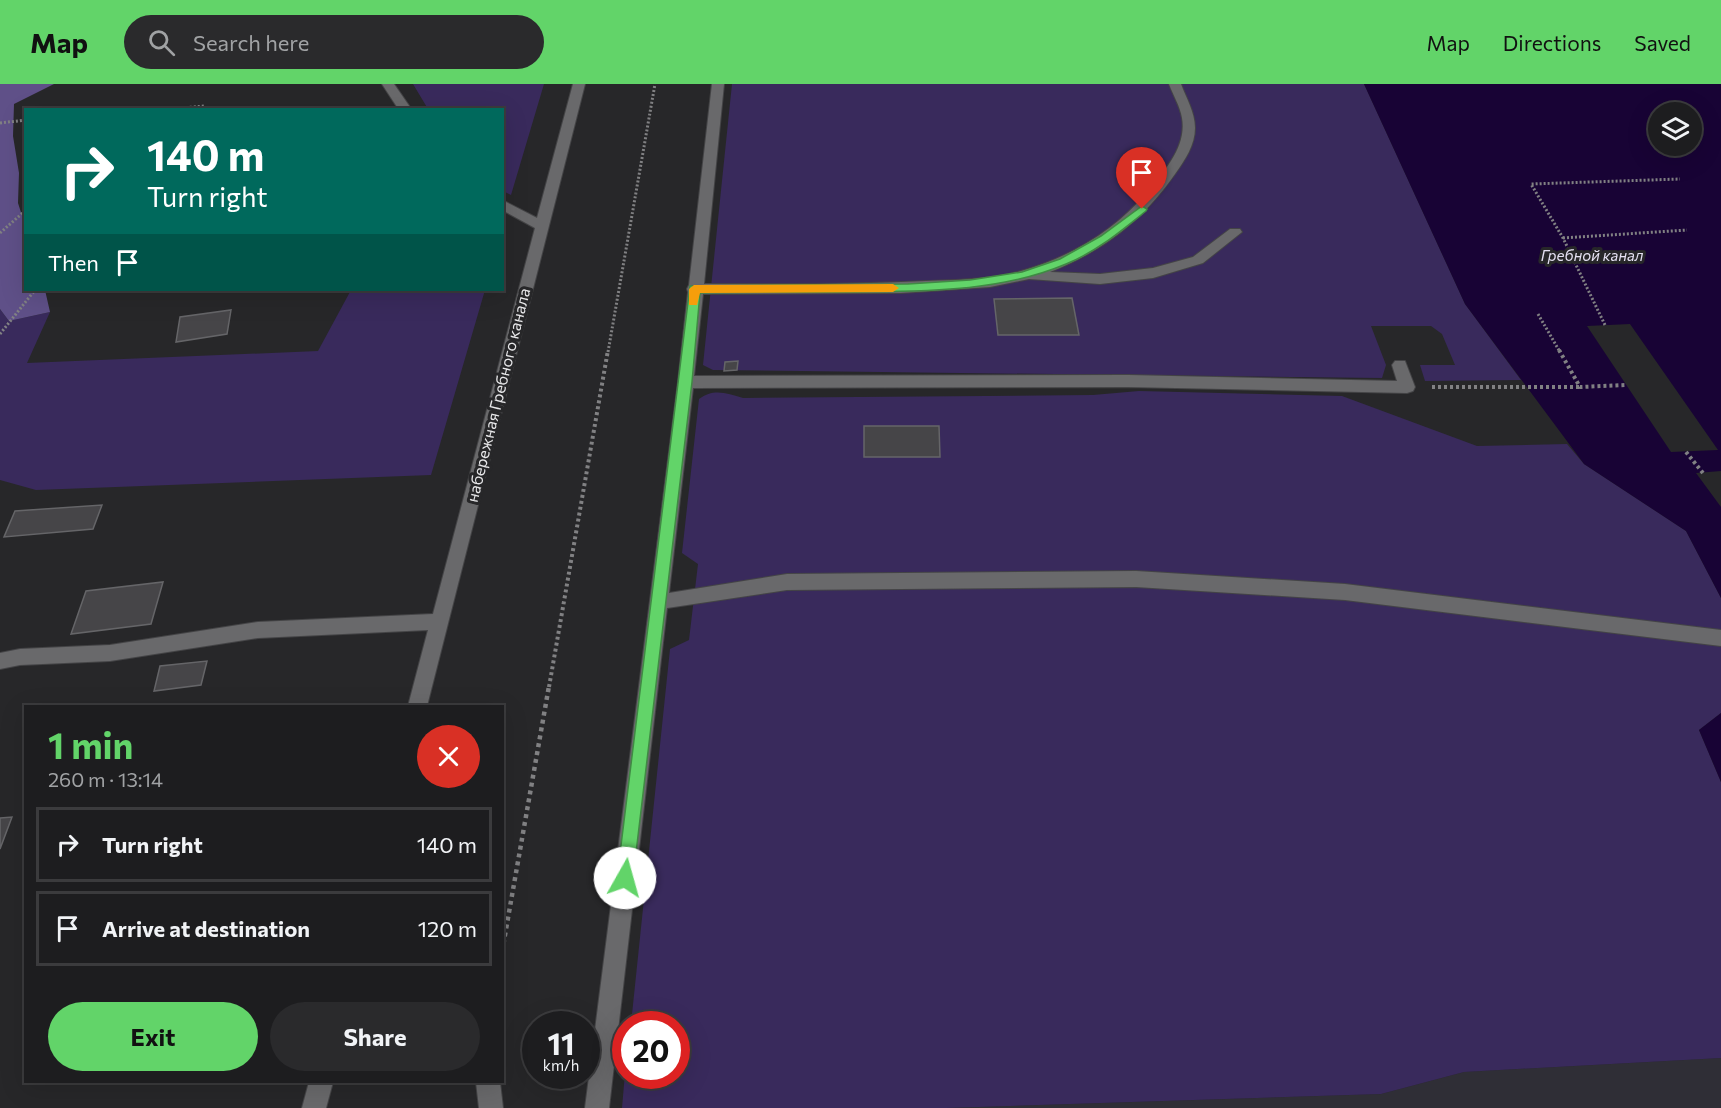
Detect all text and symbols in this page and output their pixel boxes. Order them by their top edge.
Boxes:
search box [124,15,544,69]
text: Map [30,25,88,59]
icon: search [145,26,178,59]
text: Search here [193,29,309,56]
text: Map [1427,30,1470,55]
text: Directions [1503,30,1601,55]
text: Saved [1634,30,1691,55]
map controls [1648,102,1702,156]
button: layers [1648,102,1702,156]
text: 140 m [147,128,264,180]
icon: right [48,132,126,210]
pin [1116,147,1167,209]
icon: arrive [1125,156,1158,189]
text: Turn right [147,180,267,213]
icon: arrive [111,246,144,279]
water label: Гребной канал [1541,246,1644,264]
text: Then [48,249,99,276]
street label: набережная Гребного канала [462,286,533,504]
text: 1 min [48,722,133,766]
button: close [417,725,480,788]
text: 260 m · 13:14 [48,767,163,791]
icon: right [51,828,84,861]
text: Turn right [102,831,203,858]
text: 140 m [417,831,477,858]
position arrow [593,846,657,910]
icon: arrive [51,912,84,945]
text: Arrive at destination [102,915,310,942]
text: 120 m [418,915,477,942]
button: Exit [48,1002,258,1071]
button: Share [270,1002,480,1071]
speed limit sign: 20 [612,1011,690,1089]
text: 11 [547,1024,575,1061]
text: km/h [543,1056,579,1074]

